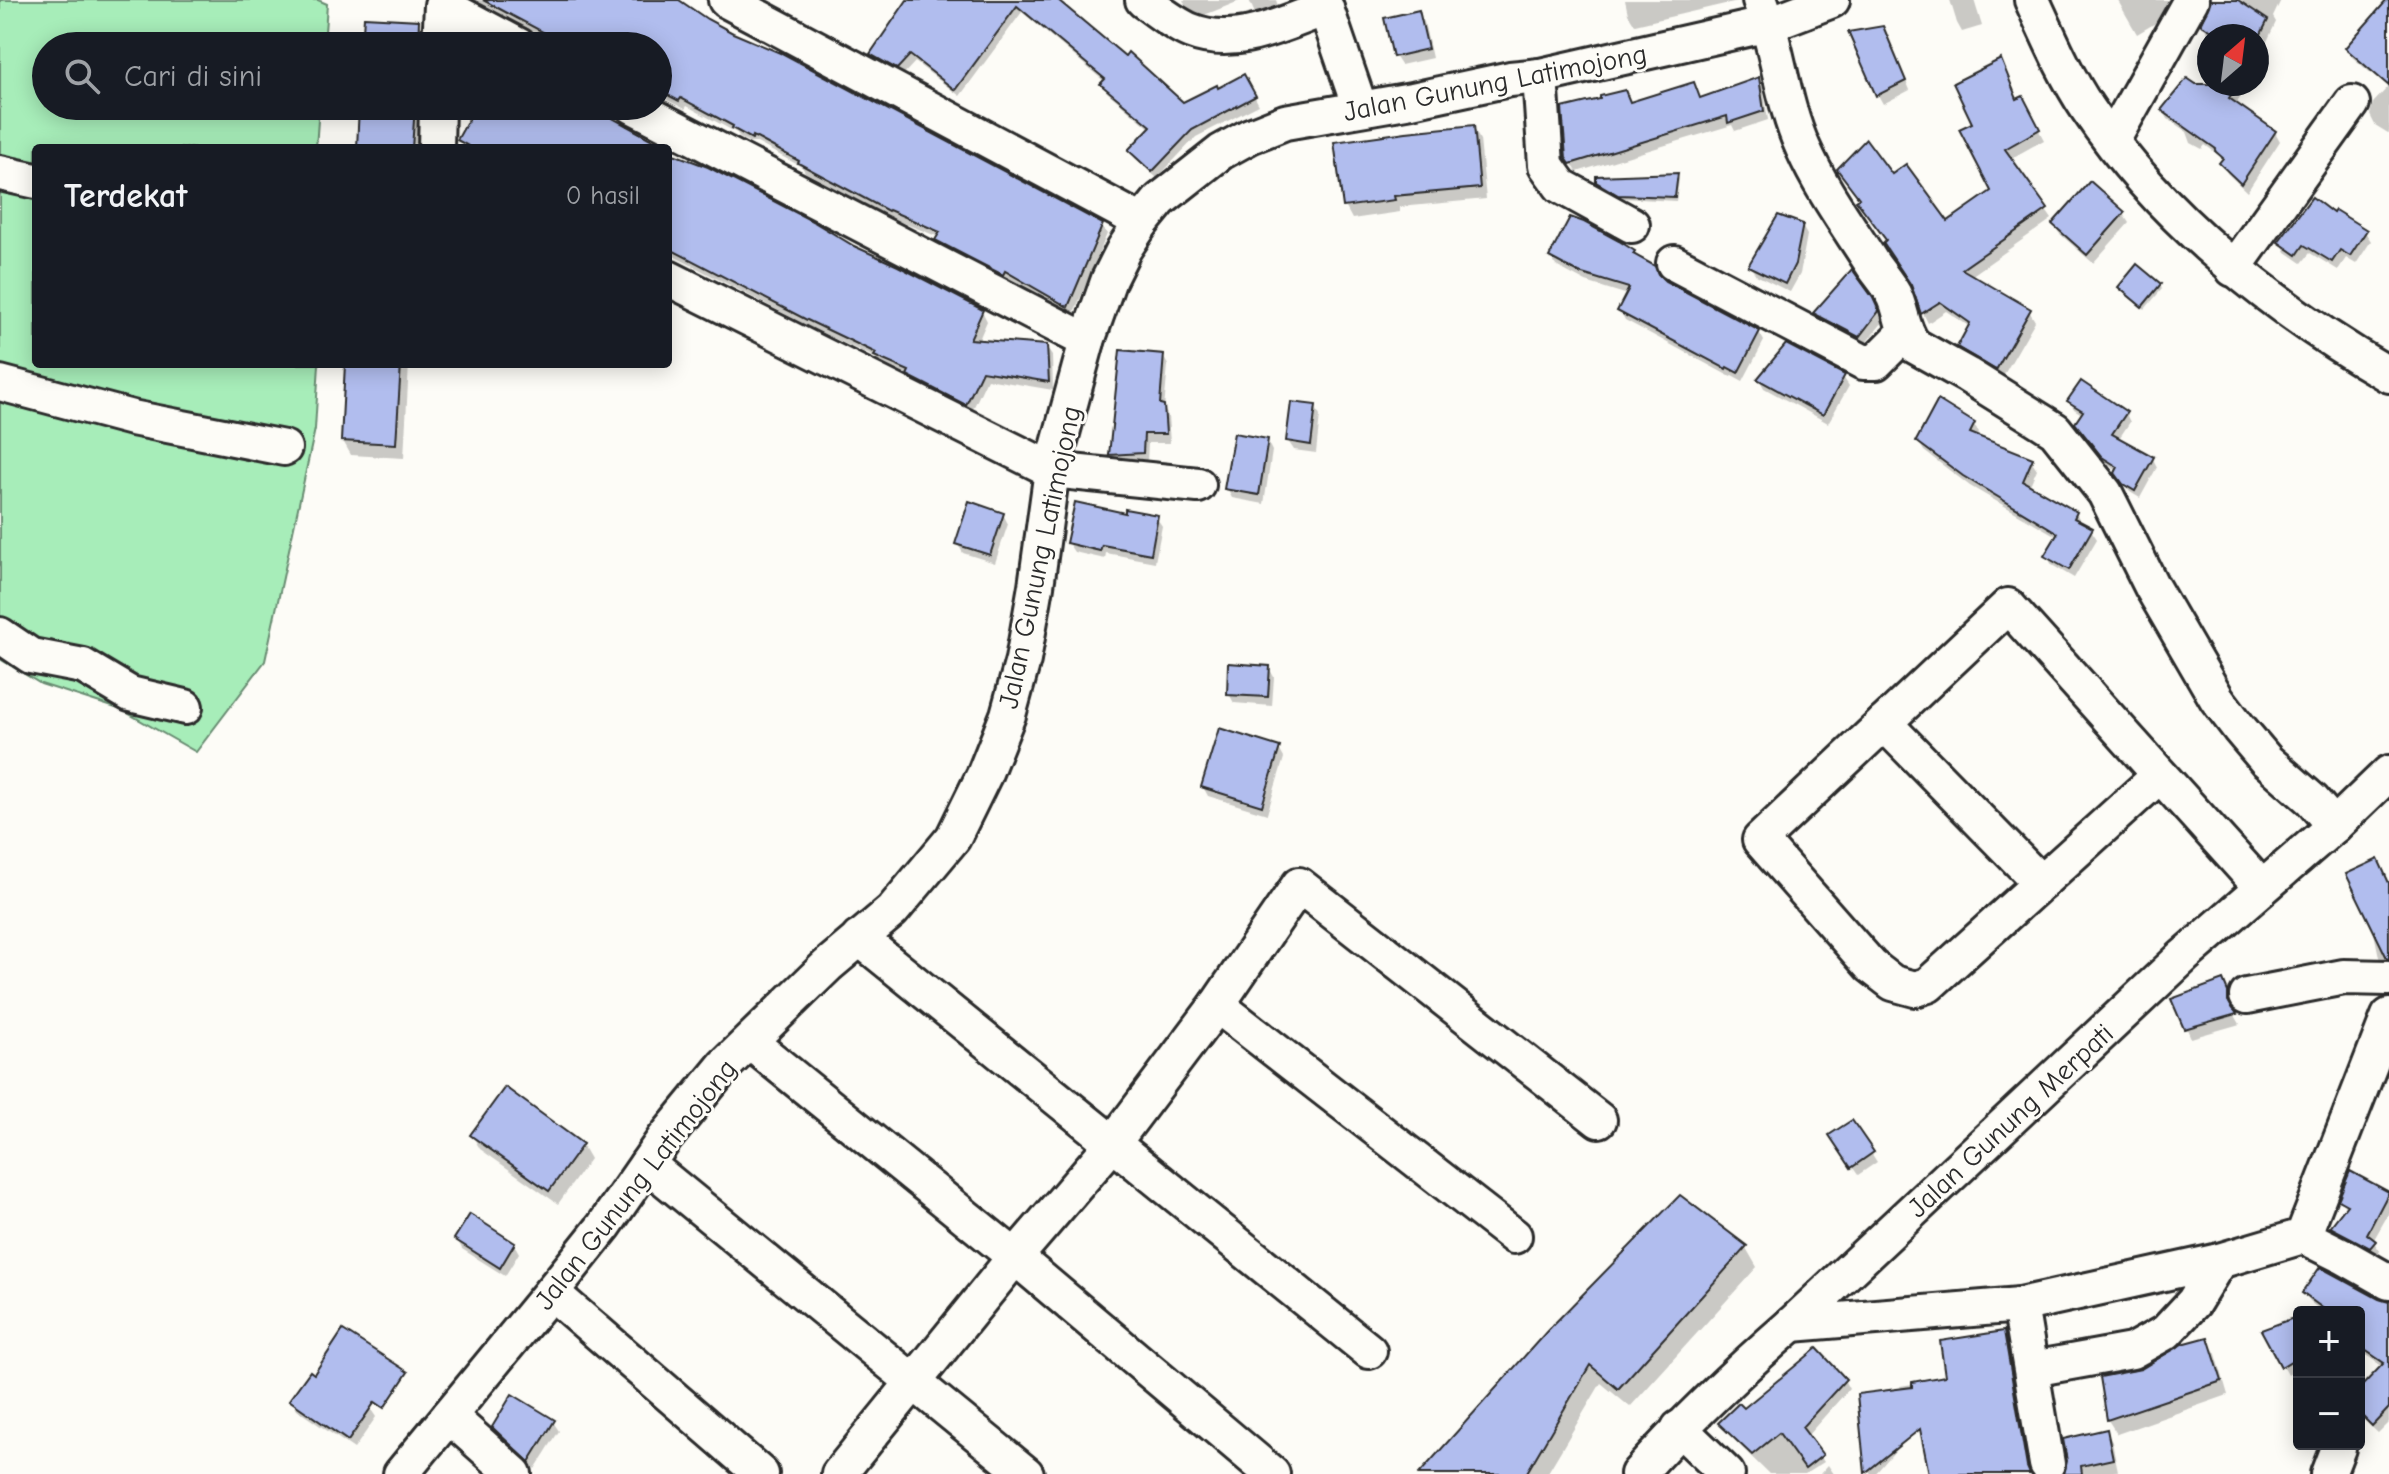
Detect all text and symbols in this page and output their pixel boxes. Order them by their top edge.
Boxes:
north arrow [2197,24,2269,96]
search box [32,32,672,120]
street label: Jalan Gunung Latimojong [1341,38,1650,128]
icon: search [60,54,104,98]
text: Cari di sini [124,59,262,94]
text: Terdekat [64,176,187,216]
text: 0 hasil [566,181,640,211]
street label: Jalan Gunung Latimojong [992,403,1088,711]
street label: Jalan Gunung Merpati [1901,1017,2120,1224]
street label: Jalan Gunung Latimojong [528,1053,743,1316]
map controls [2293,1306,2365,1450]
button: + [2293,1306,2365,1378]
button: − [2293,1378,2365,1450]

